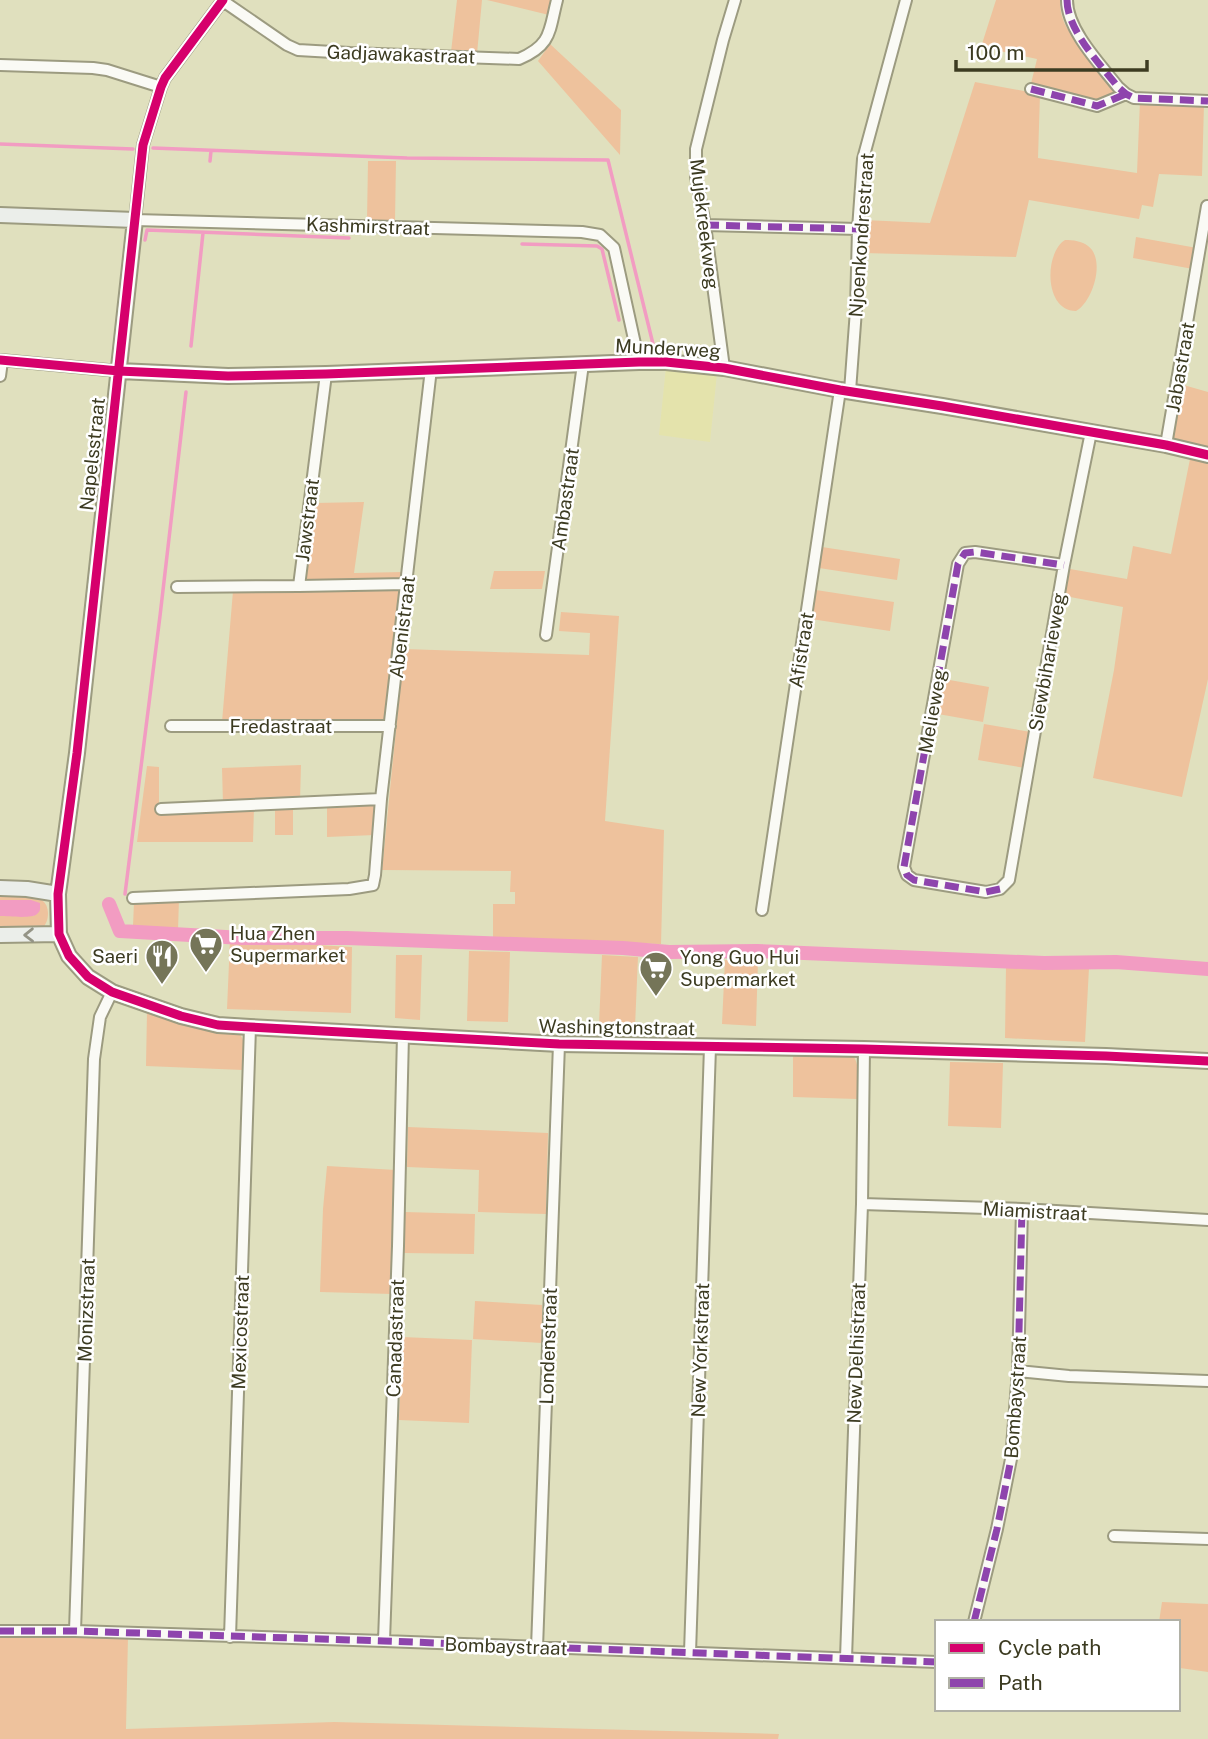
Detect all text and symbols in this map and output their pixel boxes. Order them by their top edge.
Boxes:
scale bar [956,28,1147,72]
street label: Gadjawakastraat [326,40,476,68]
text: 100 m [967,40,1024,65]
street label: Njoenkondrestraat [844,152,878,318]
street label: Mujekreekweg [686,158,724,291]
street label: Kashmirstraat [306,213,430,239]
street label: Jabastraat [1161,320,1199,414]
street label: Munderweg [615,334,722,362]
street label: Napelsstraat [75,396,109,512]
street label: Ambastraat [547,446,583,552]
street label: Jawstraat [291,477,323,563]
street label: Abenistraat [385,574,419,680]
street label: Siewbiharieweg [1024,591,1070,733]
street label: Afistraat [784,610,818,690]
street label: Melieweg [914,667,950,755]
street label: Fredastraat [230,715,332,737]
place label: Hua Zhen Supermarket [230,922,346,966]
supermarket icon: Hua Zhen Supermarket [187,925,225,974]
one-way arrow [24,927,34,943]
restaurant icon: Saeri [143,937,181,986]
place label: Saeri [92,945,138,967]
place label: Yong Guo Hui Supermarket [680,946,799,990]
supermarket icon: Yong Guo Hui Supermarket [637,949,675,998]
street label: Washingtonstraat [539,1015,695,1039]
street label: Miamistraat [982,1197,1088,1225]
street label: Monizstraat [73,1258,99,1362]
street label: Mexicostraat [227,1274,253,1390]
street label: Canadastraat [382,1278,408,1398]
street label: New Yorkstraat [687,1282,713,1418]
street label: New Delhistraat [843,1282,869,1424]
street label: Londenstraat [535,1287,561,1405]
street label: Bombaystraat [1000,1335,1030,1459]
legend [935,1620,1180,1711]
street label: Bombaystraat [444,1633,568,1659]
text: Cycle path [998,1635,1101,1660]
text: Path [998,1670,1043,1695]

